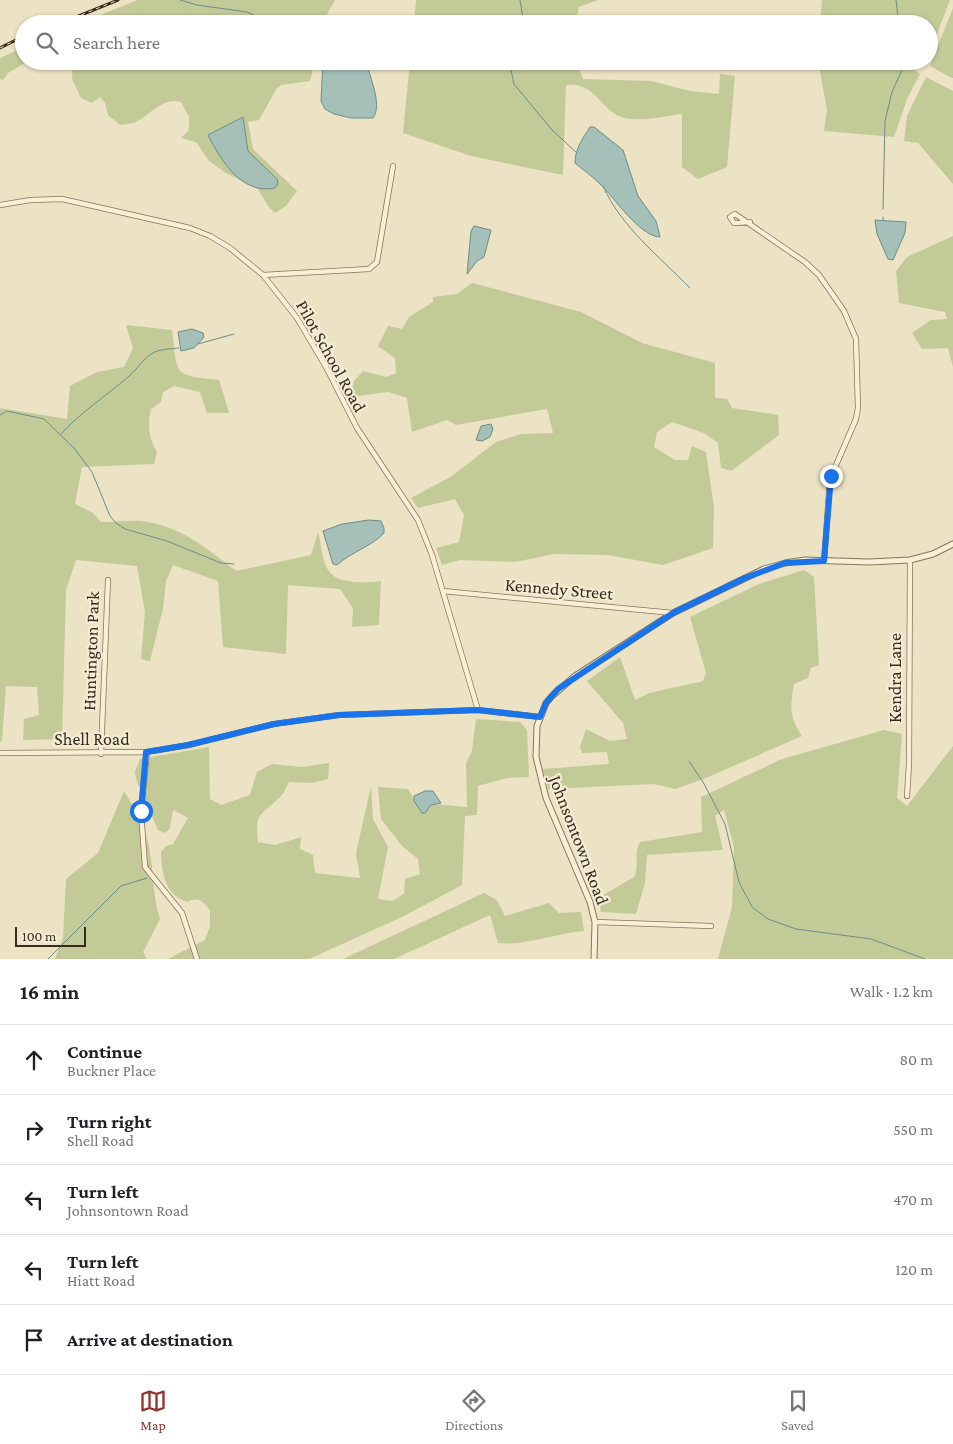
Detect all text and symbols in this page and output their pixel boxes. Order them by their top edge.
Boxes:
search box [15,15,938,70]
icon: search [33,29,61,57]
text: Search here [73,32,160,53]
street label: Pilot School Road [292,297,370,416]
route end [820,465,843,488]
street label: Kennedy Street [504,574,615,604]
street label: Huntington Park [79,590,103,711]
street label: Kendra Lane [885,633,905,723]
street label: Shell Road [54,729,130,749]
street label: Johnsontown Road [544,771,613,908]
route start [130,800,153,823]
scale bar [15,924,86,947]
text: 100 m [22,928,56,944]
text: 16 min [20,980,79,1004]
text: Walk · 1.2 km [850,983,933,1000]
text: Continue [67,1041,142,1062]
icon: ahead [20,1046,48,1074]
text: 80 m [899,1051,933,1068]
text: Buckner Place [67,1062,156,1079]
text: Turn right [67,1111,152,1132]
icon: right [20,1116,48,1144]
text: 550 m [893,1121,933,1138]
text: Shell Road [67,1132,134,1149]
text: Turn left [67,1181,139,1202]
icon: left [20,1186,48,1214]
text: 470 m [893,1191,933,1208]
text: Johnsontown Road [67,1202,189,1219]
text: Turn left [67,1251,139,1272]
icon: left [20,1256,48,1284]
text: 120 m [895,1261,933,1278]
text: Hiatt Road [67,1272,135,1289]
icon: arrive [20,1326,48,1354]
text: Arrive at destination [67,1329,233,1350]
tab: Map [139,1387,167,1433]
tab: Directions [445,1387,503,1433]
tab: Saved [781,1387,814,1433]

